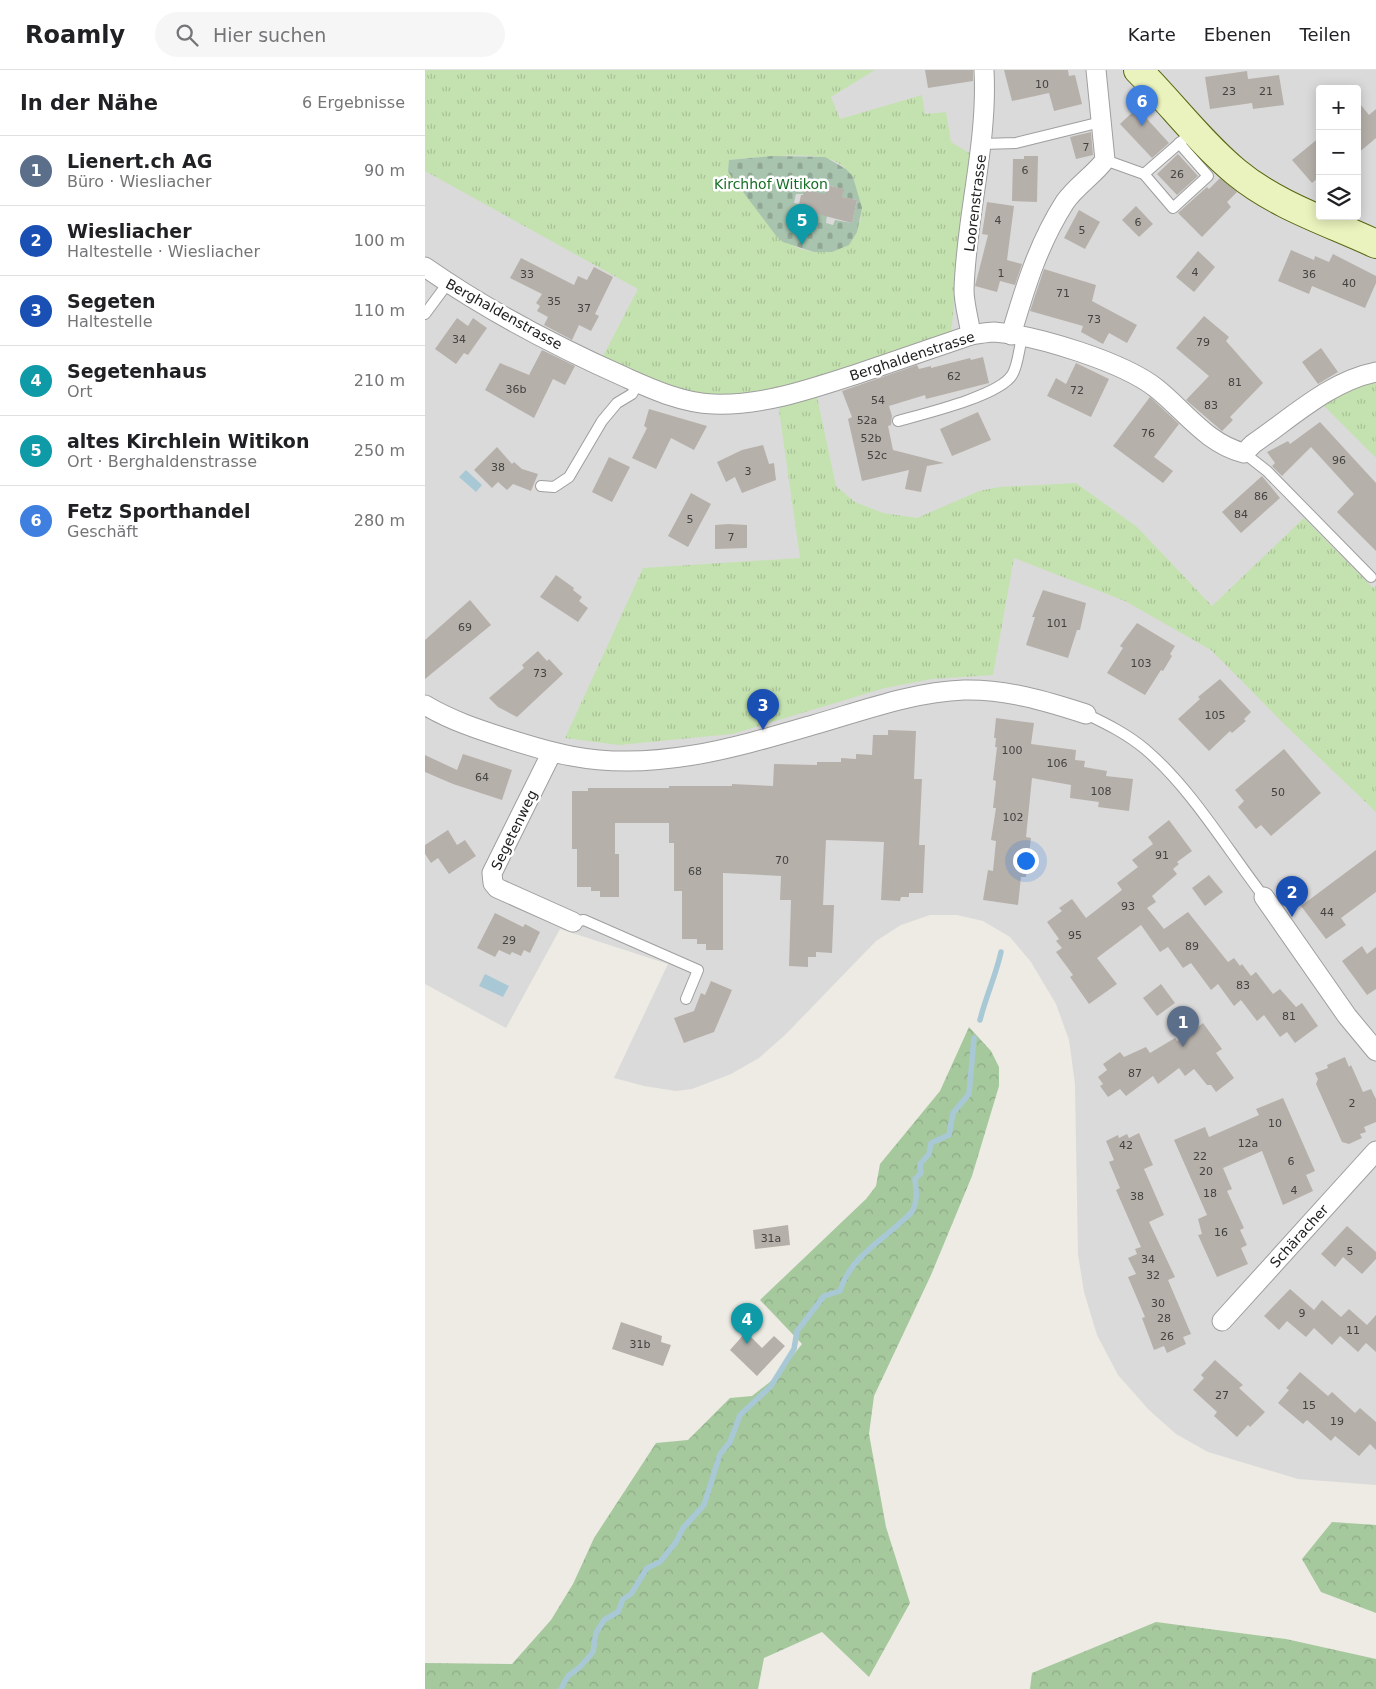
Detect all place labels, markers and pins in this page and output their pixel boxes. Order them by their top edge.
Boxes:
pin: 6 [1126,85,1158,126]
pin: 5 [786,204,818,245]
pin: 3 [747,689,779,730]
pin: 2 [1276,876,1308,917]
pin: 1 [1167,1006,1199,1047]
pin: 4 [731,1303,763,1344]

